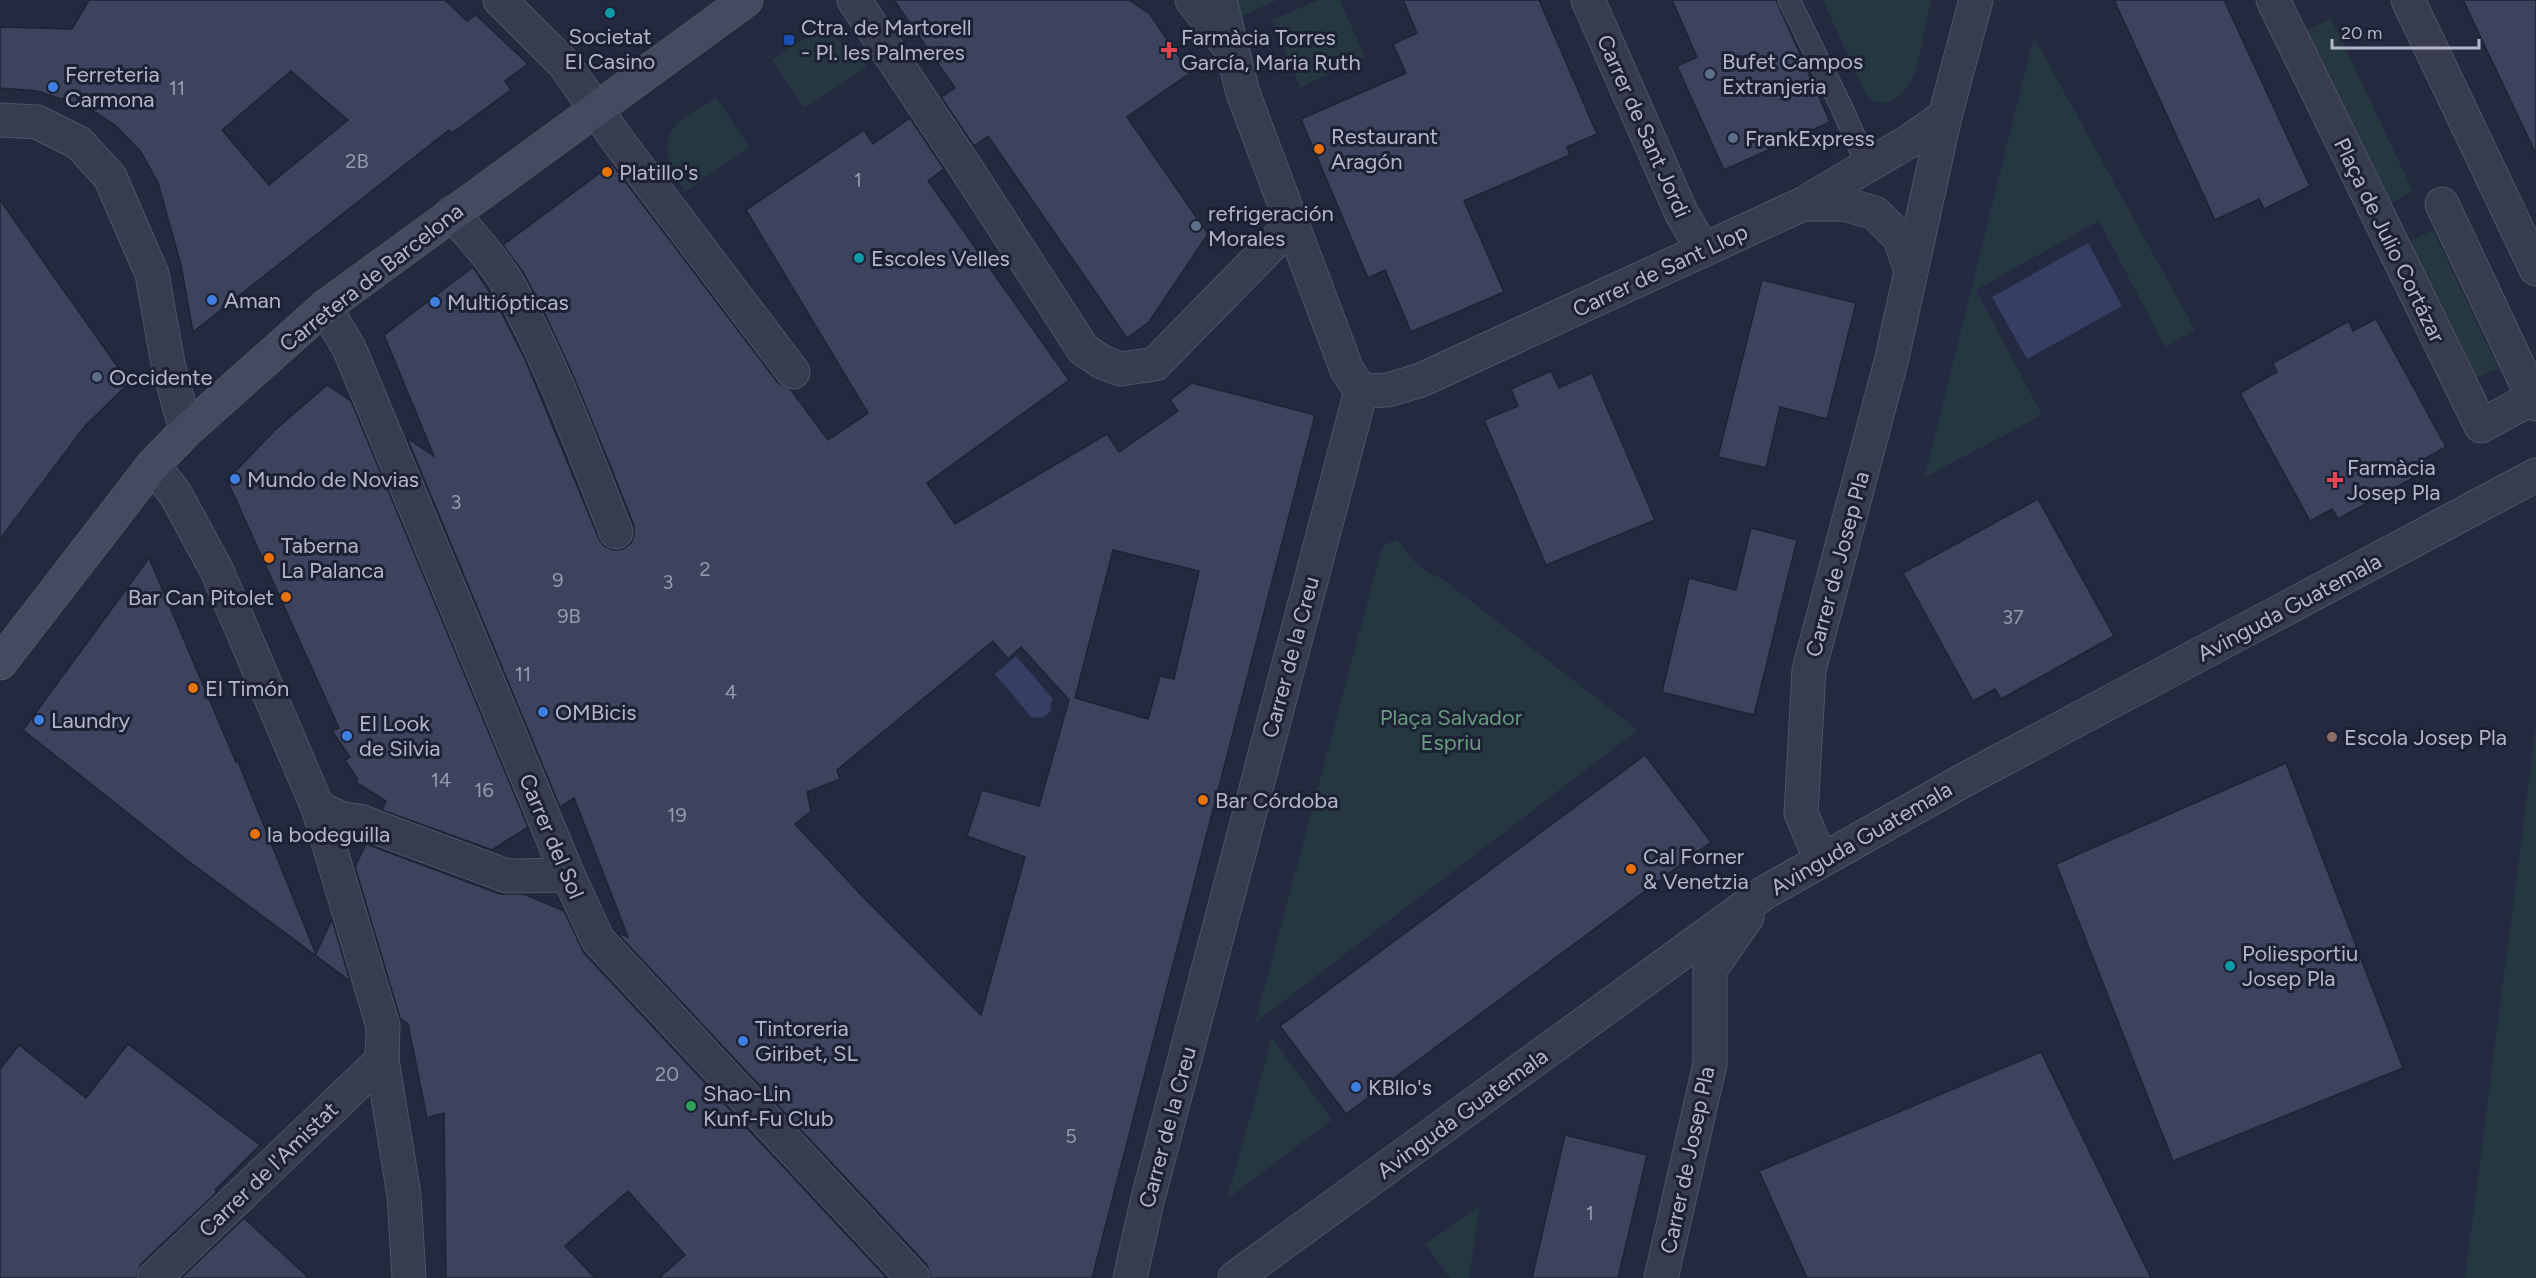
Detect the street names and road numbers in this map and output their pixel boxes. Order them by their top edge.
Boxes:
street label: Carrer de Sant Jordi [1591,31,1696,222]
street label: Plaça de Julio Cortázar [2328,133,2451,347]
street label: Carretera de Barcelona [274,197,469,358]
street label: Carrer de Sant Llop [1568,218,1752,323]
street label: Carrer de Josep Pla [1800,469,1875,660]
street label: Avinguda Guatemala [2193,547,2386,667]
street label: Carrer de la Creu [1256,573,1325,741]
street label: Carrer del Sol [513,770,590,903]
street label: Avinguda Guatemala [1766,776,1957,901]
street label: Avinguda Guatemala [1372,1042,1553,1184]
street label: Carrer de la Creu [1133,1043,1202,1211]
street label: Carrer de Josep Pla [1654,1064,1721,1256]
street label: Carrer de l'Amistat [193,1096,344,1243]

